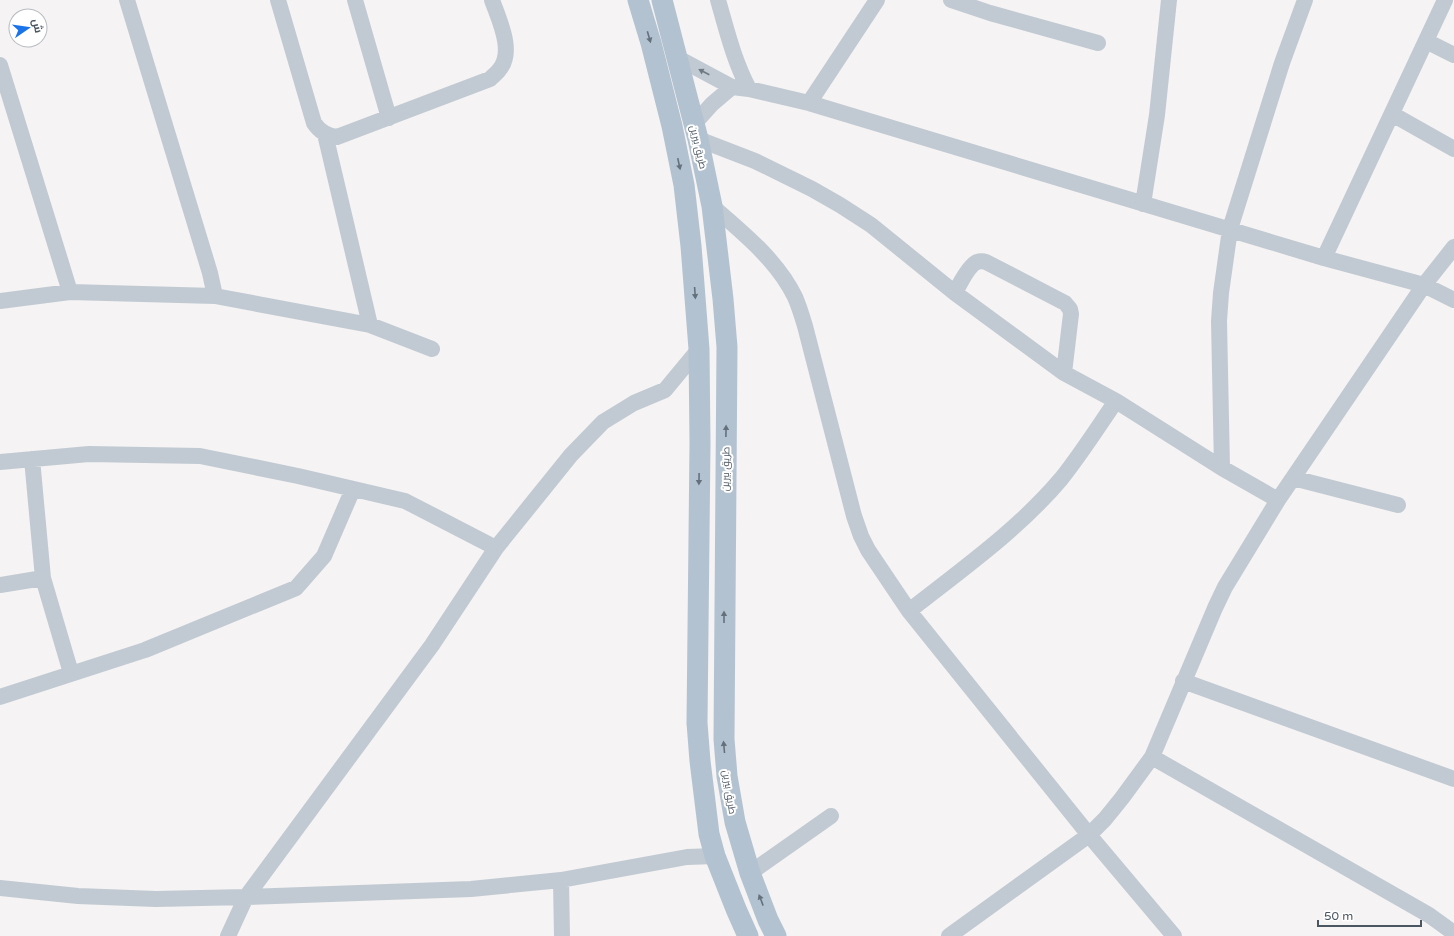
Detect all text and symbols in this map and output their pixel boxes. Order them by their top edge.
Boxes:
north arrow [8,8,48,48]
text: ش [29,18,45,34]
one-way arrow [646,32,652,44]
one-way arrow [698,69,710,75]
street label: طريق بيرين [687,124,709,170]
one-way arrow [677,158,683,170]
one-way arrow [691,287,698,299]
one-way arrow [723,424,729,437]
street label: طريق بيرين [720,447,732,491]
one-way arrow [696,473,702,486]
one-way arrow [721,610,727,623]
one-way arrow [721,741,728,753]
street label: طريق بيرين [720,769,738,815]
one-way arrow [757,894,763,906]
scale bar [1318,902,1421,928]
text: 50 m [1324,909,1353,923]

